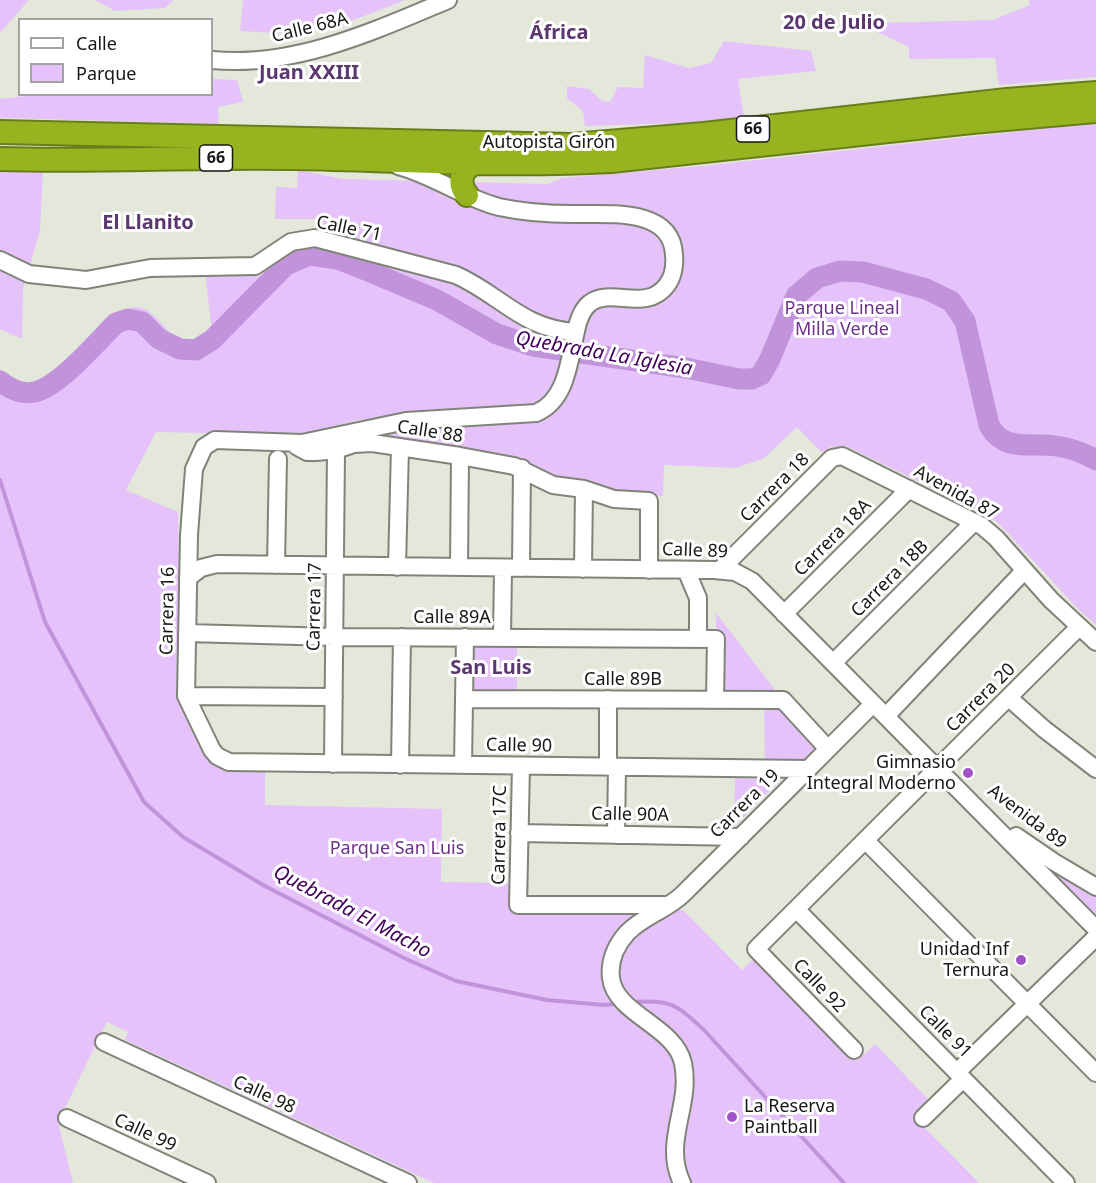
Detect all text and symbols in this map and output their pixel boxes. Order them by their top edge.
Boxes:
street label: Calle 68A [270,8,350,48]
district label: 20 de Julio [783,11,885,35]
legend [18,18,213,96]
district label: África [530,21,588,45]
text: Calle [76,31,117,55]
text: Parque [76,61,136,85]
district label: Juan XXIII [259,61,359,85]
road number: 66 [736,116,770,142]
street label: Autopista Girón [483,132,615,154]
road number: 66 [200,145,232,171]
district label: El Llanito [102,211,194,235]
street label: Calle 71 [314,212,384,246]
park label: Parque Lineal Milla Verde [784,298,900,340]
water label: Quebrada La Iglesia [514,327,694,381]
street label: Calle 88 [396,416,464,448]
street label: Carrera 18 [736,449,814,527]
street label: Avenida 87 [910,461,1002,525]
street label: Carrera 18A [790,495,876,581]
street label: Carrera 18B [847,536,933,622]
street label: Calle 89 [662,539,728,563]
street label: Carrera 17 [303,563,327,651]
street label: Carrera 16 [156,567,180,655]
street label: Calle 89A [413,607,491,629]
district label: San Luis [450,656,532,680]
street label: Carrera 20 [942,659,1020,737]
street label: Calle 89B [584,669,662,691]
street label: Calle 90 [486,735,552,757]
place label: Gimnasio Integral Moderno [807,752,956,795]
street label: Carrera 19 [706,765,784,843]
marker: Gimnasio Integral Moderno [961,766,975,780]
street label: Avenida 89 [983,780,1071,854]
street label: Carrera 17C [488,785,512,885]
street label: Calle 90A [591,804,669,826]
park label: Parque San Luis [330,838,464,860]
water label: Quebrada El Macho [269,860,435,964]
place label: Unidad Inf Ternura [920,939,1009,982]
marker: Unidad Inf Ternura [1014,953,1028,967]
street label: Calle 92 [788,955,850,1017]
street label: Calle 91 [914,1001,976,1063]
street label: Calle 98 [229,1071,299,1119]
place label: La Reserva Paintball [744,1096,835,1138]
street label: Calle 99 [110,1109,180,1157]
marker: La Reserva Paintball [725,1110,739,1124]

